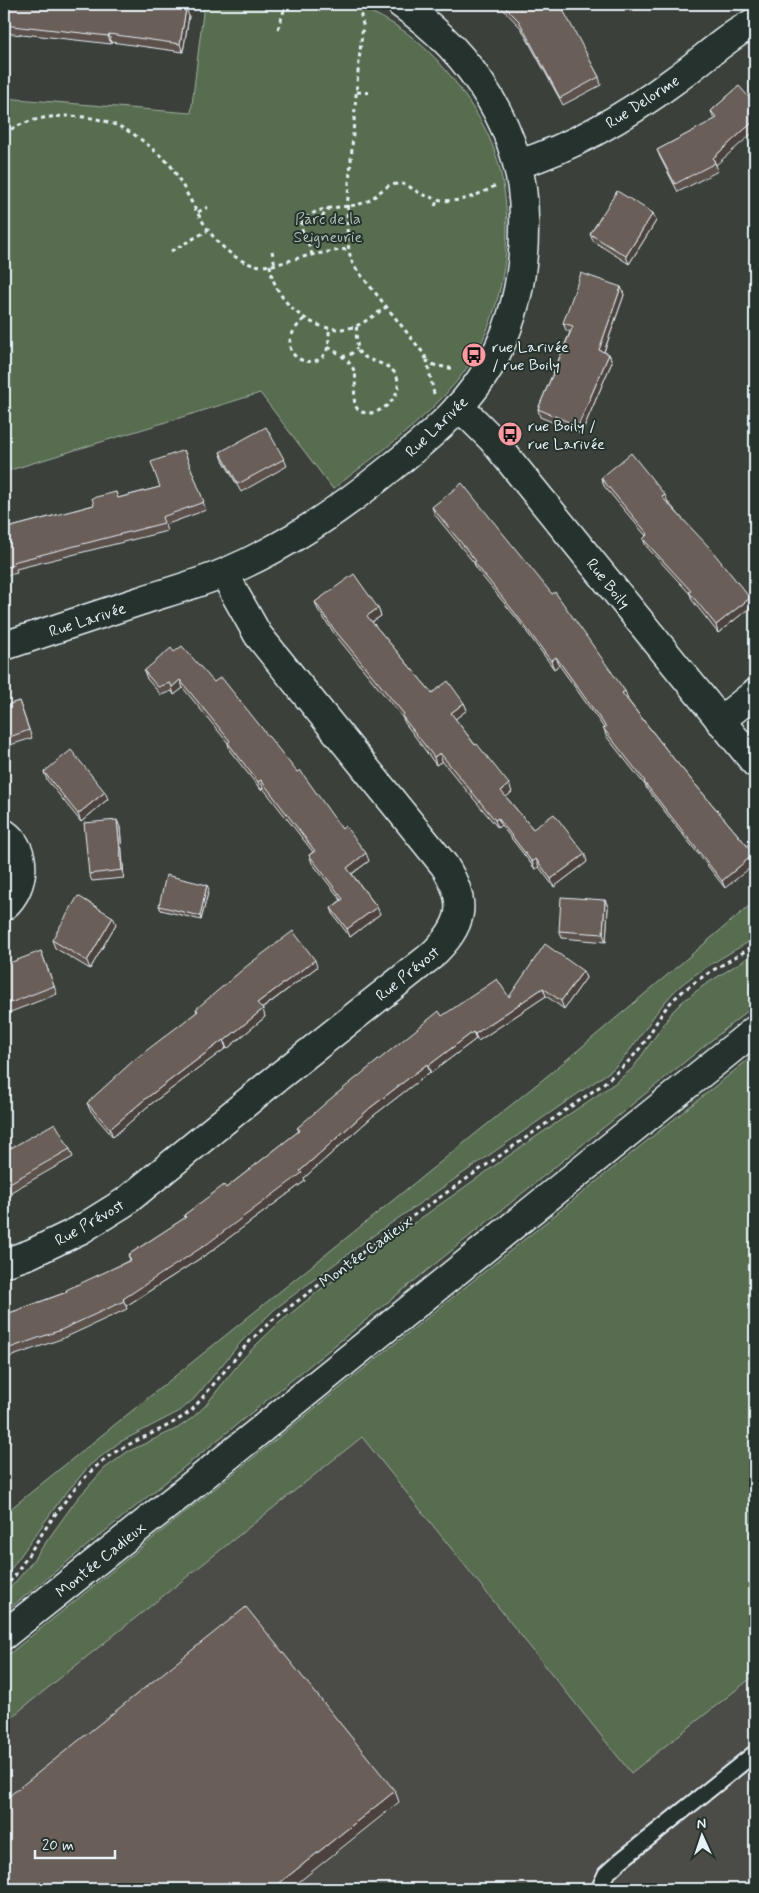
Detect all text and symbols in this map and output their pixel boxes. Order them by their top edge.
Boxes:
street label: Rue Delorme [602,71,684,134]
park label: Parc de la Seigneurie [294,209,363,248]
place label: rue Larivée / rue Boily [492,337,569,376]
bus stop icon: rue Larivée / rue Boily [461,342,487,368]
street label: Rue Larivée [401,392,473,462]
place label: rue Boily / rue Larivée [528,416,605,455]
bus stop icon: rue Boily / rue Larivée [497,421,523,447]
street label: Rue Boily [581,554,635,614]
street label: Rue Larivée [46,598,129,643]
street label: Rue Prévost [372,942,444,1006]
street label: Rue Prévost [51,1195,128,1252]
street label: Montée Cadieux [315,1211,417,1293]
street label: Montée Cadieux [52,1517,150,1603]
north arrow [676,1810,726,1860]
text: N [696,1815,707,1833]
scale bar [35,1828,115,1860]
text: 20 m [42,1836,74,1856]

